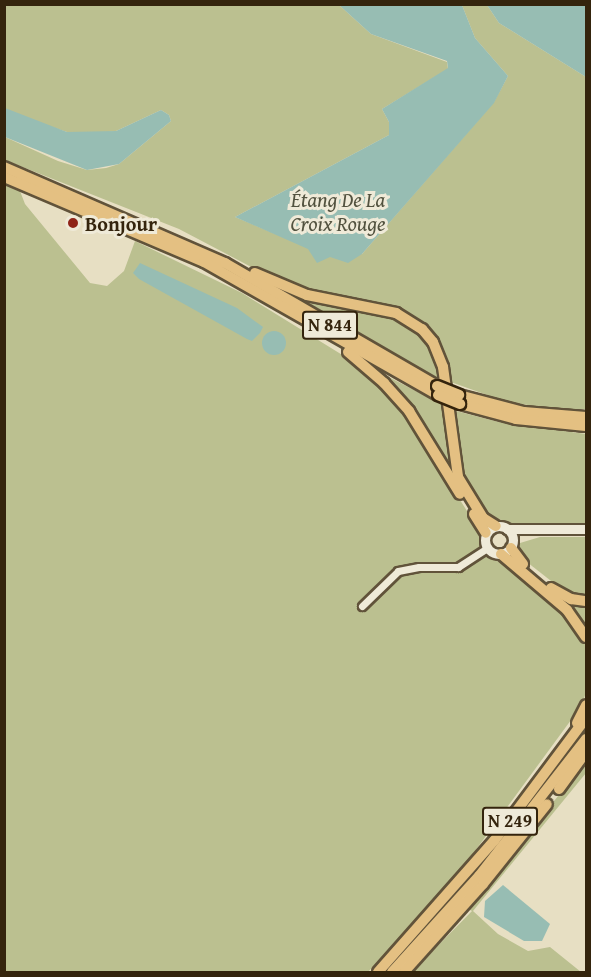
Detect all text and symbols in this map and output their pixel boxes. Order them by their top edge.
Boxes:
water label: Étang De La Croix Rouge [291,187,385,237]
place label: Bonjour [85,211,157,235]
marker: Bonjour [66,216,80,230]
road number: N 844 [302,310,358,340]
road number: N 249 [482,806,538,836]

